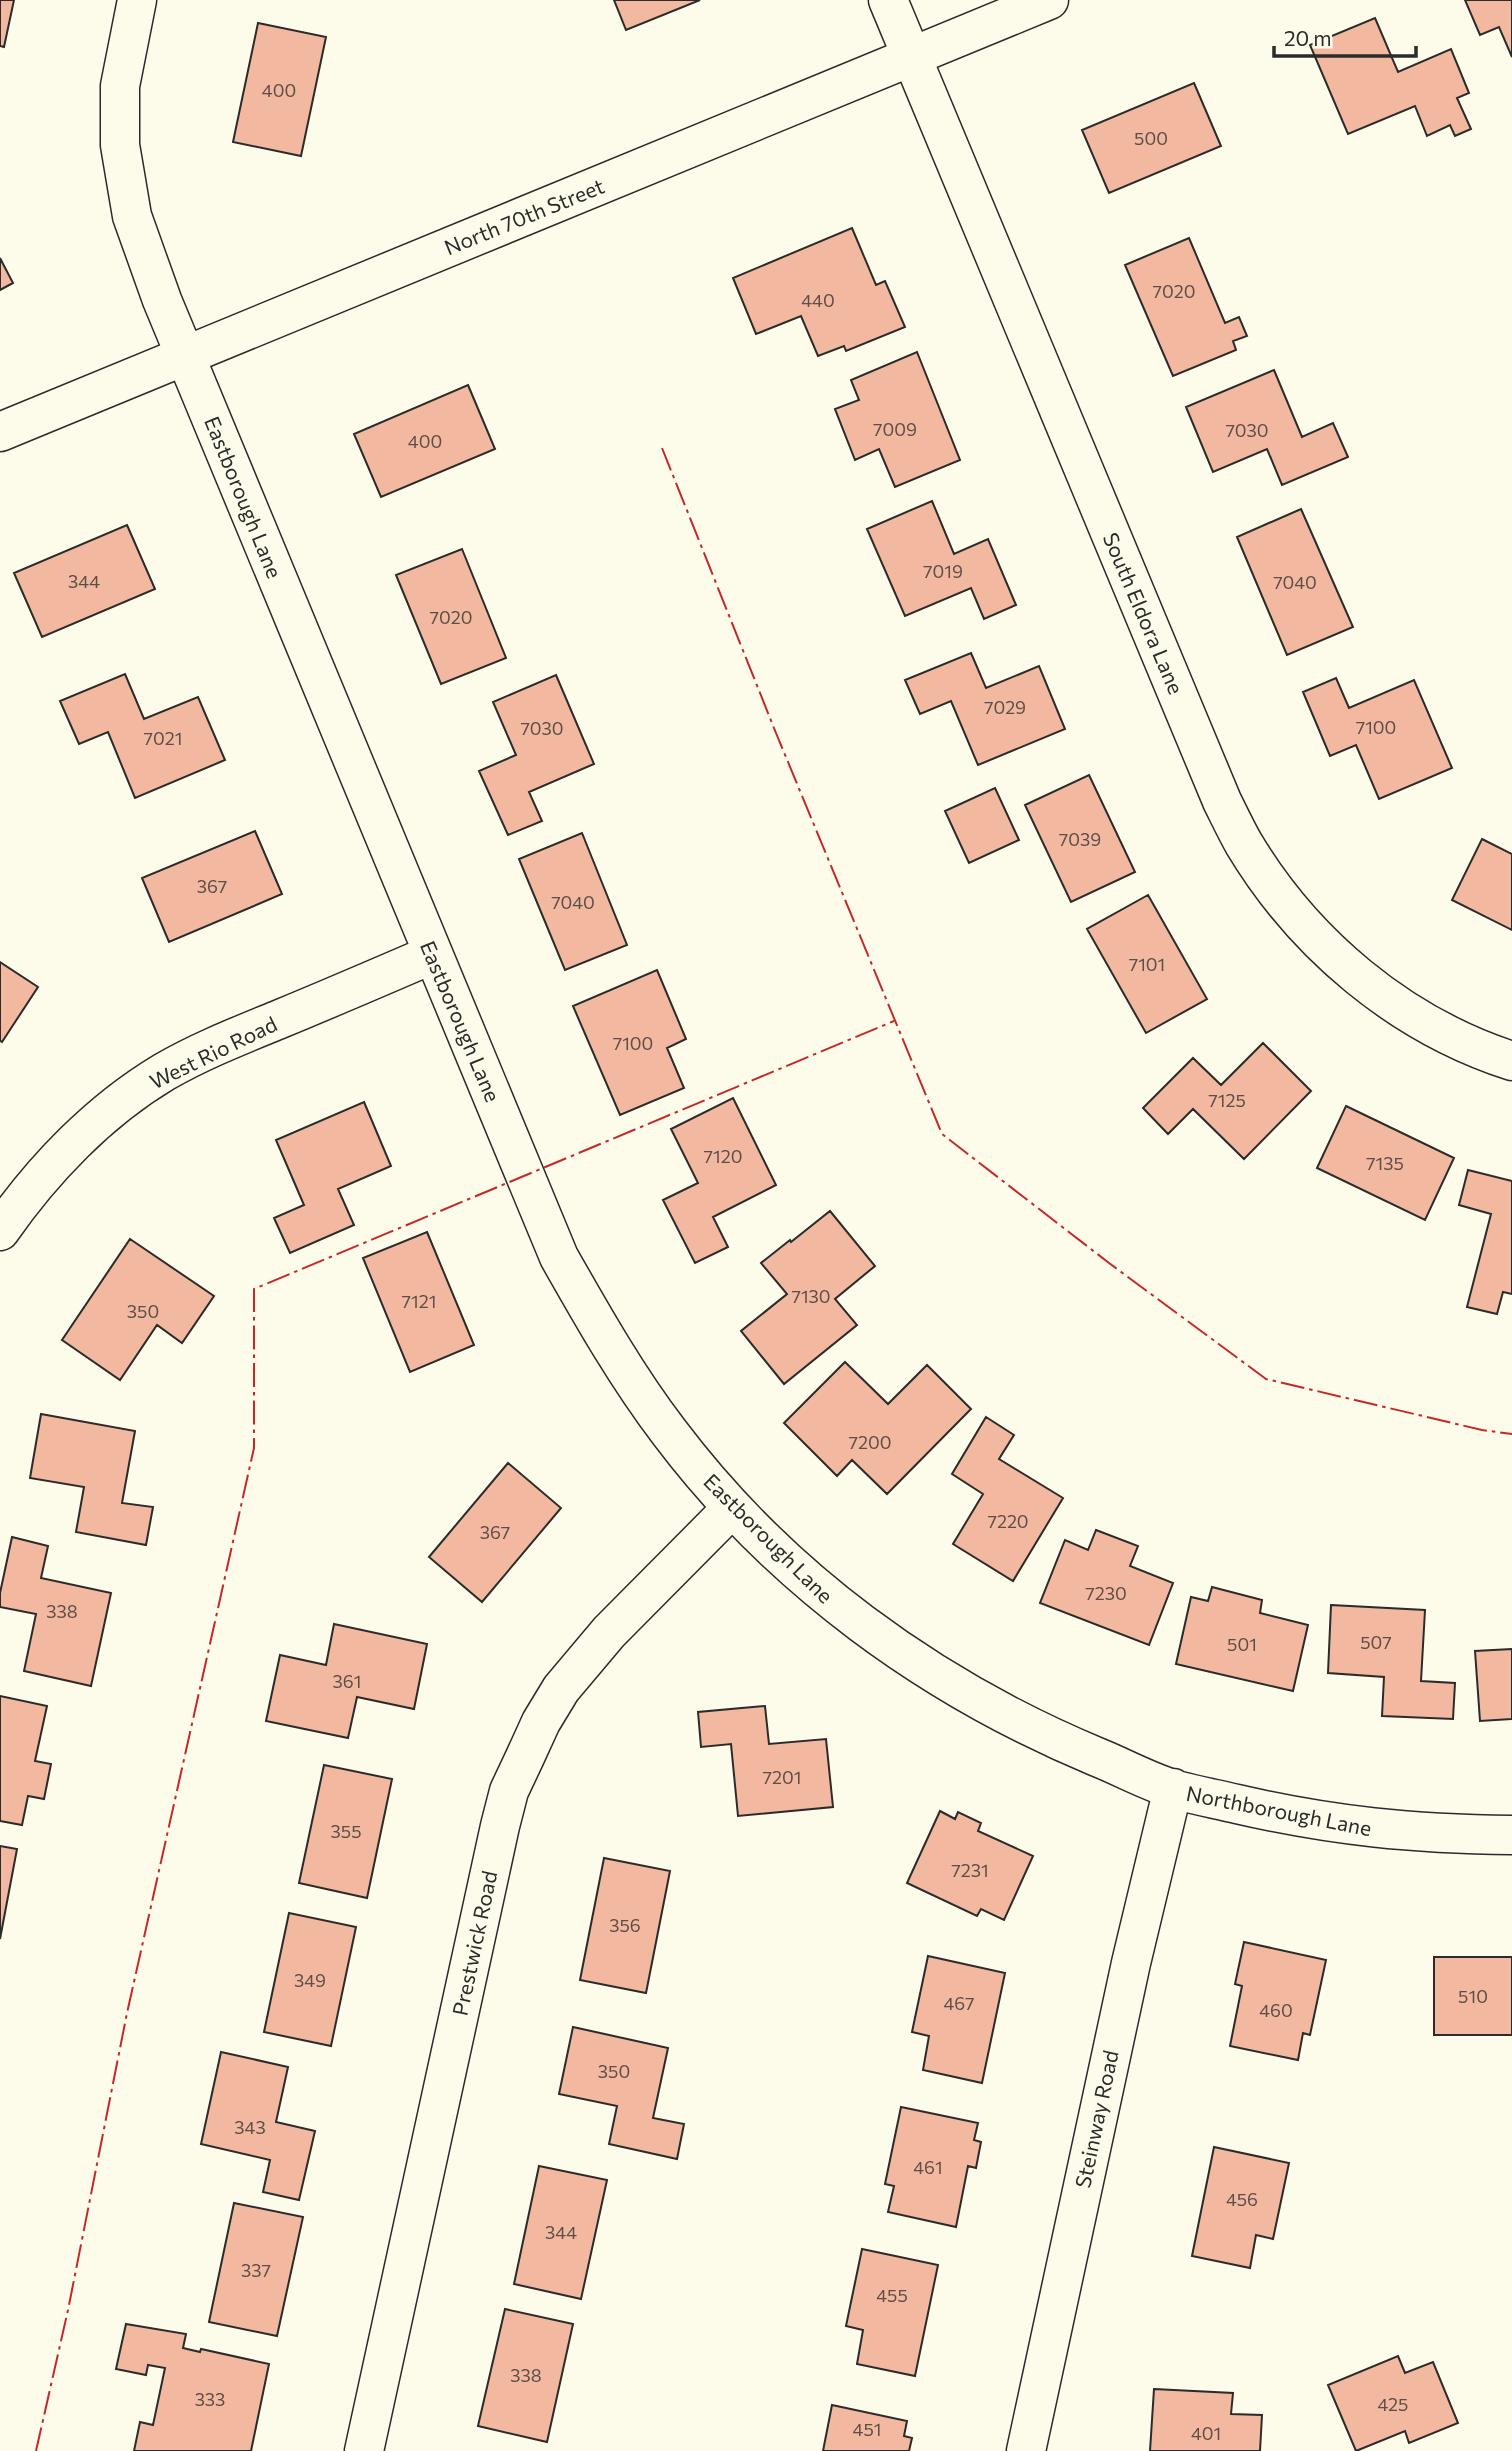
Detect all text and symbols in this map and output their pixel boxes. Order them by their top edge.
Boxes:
scale bar [1274,14,1416,58]
text: 20 m [1284,25,1332,50]
house number: 400 [262,79,296,101]
house number: 500 [1134,127,1168,149]
street label: North 70th Street [440,173,608,259]
house number: 7020 [1153,280,1195,302]
house number: 440 [801,289,835,311]
street label: Eastborough Lane [200,412,288,582]
house number: 7009 [873,418,917,440]
house number: 7030 [1225,419,1269,441]
house number: 400 [408,430,442,452]
street label: South Eldora Lane [1099,528,1189,698]
house number: 7019 [923,560,963,582]
house number: 344 [68,570,100,592]
house number: 7040 [1273,571,1317,593]
house number: 7020 [430,606,472,628]
house number: 7029 [984,696,1026,718]
house number: 7100 [1356,716,1396,738]
house number: 7030 [520,717,564,739]
house number: 7021 [144,727,182,749]
house number: 7039 [1059,828,1101,850]
house number: 367 [197,875,227,897]
house number: 7040 [551,891,595,913]
street label: Eastborough Lane [416,937,506,1105]
house number: 7101 [1129,953,1165,975]
street label: West Rio Road [145,1010,281,1094]
house number: 7100 [613,1032,653,1054]
house number: 7125 [1208,1089,1246,1111]
house number: 7120 [704,1145,742,1167]
house number: 7135 [1366,1152,1404,1174]
house number: 7130 [791,1285,831,1307]
house number: 7121 [402,1290,436,1312]
house number: 350 [127,1300,159,1322]
house number: 7200 [849,1431,891,1453]
street label: Eastborough Lane [699,1468,839,1608]
house number: 7220 [987,1510,1029,1532]
house number: 367 [480,1521,510,1543]
house number: 7230 [1085,1582,1127,1604]
house number: 338 [46,1600,78,1622]
house number: 507 [1360,1631,1392,1653]
house number: 501 [1227,1633,1257,1655]
house number: 361 [333,1670,361,1692]
house number: 7201 [763,1766,801,1788]
street label: Northborough Lane [1184,1780,1374,1840]
house number: 355 [331,1820,361,1842]
house number: 7231 [951,1859,989,1881]
street label: Prestwick Road [446,1868,502,2018]
house number: 356 [609,1914,641,1936]
house number: 349 [294,1969,326,1991]
house number: 510 [1458,1985,1488,2007]
house number: 467 [943,1992,975,2014]
house number: 460 [1259,1999,1293,2021]
street label: Steinway Road [1069,2048,1123,2190]
house number: 350 [598,2060,630,2082]
house number: 343 [234,2116,266,2138]
house number: 461 [913,2156,943,2178]
house number: 456 [1226,2188,1258,2210]
house number: 344 [545,2221,577,2243]
house number: 337 [241,2259,271,2281]
house number: 455 [876,2284,908,2306]
house number: 338 [510,2364,542,2386]
house number: 333 [195,2388,225,2410]
house number: 425 [1378,2393,1408,2415]
house number: 451 [853,2418,881,2440]
house number: 401 [1191,2422,1221,2444]

